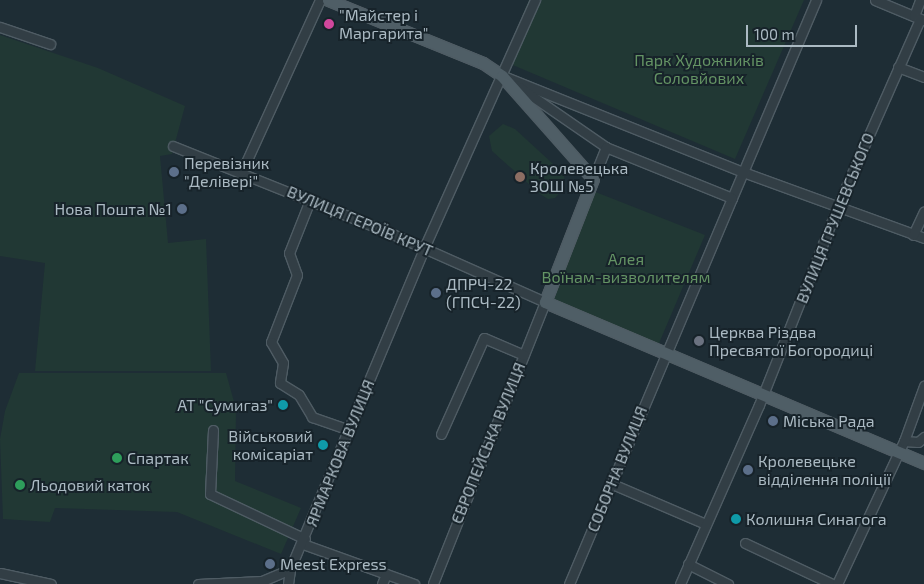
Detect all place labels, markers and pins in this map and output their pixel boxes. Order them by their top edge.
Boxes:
place label: "Майстер і Маргарита" [339,5,428,43]
marker: "Майстер і Маргарита" [323,18,335,30]
place label: Перевізник "Делівері" [184,153,269,191]
place label: Кролевецька ЗОШ №5 [530,158,628,196]
marker: Перевізник "Делівері" [168,166,180,178]
marker: Кролевецька ЗОШ №5 [514,171,526,183]
place label: Нова Пошта №1 [54,199,172,219]
marker: Нова Пошта №1 [176,203,188,215]
place label: ДПРЧ-22 (ГПСЧ-22) [446,274,521,312]
marker: ДПРЧ-22 (ГПСЧ-22) [430,287,442,299]
place label: Церква Різдва Пресвятої Богородиці [709,322,873,360]
marker: Церква Різдва Пресвятої Богородиці [693,335,705,347]
place label: АТ "Сумигаз" [177,395,273,415]
marker: АТ "Сумигаз" [277,399,289,411]
place label: Міська Рада [783,411,875,431]
marker: Міська Рада [767,415,779,427]
place label: Військовий комісаріат [228,426,313,464]
marker: Військовий комісаріат [317,439,329,451]
place label: Спартак [127,448,189,468]
place label: Кролевецьке відділення поліції [758,451,891,489]
marker: Спартак [111,452,123,464]
marker: Кролевецьке відділення поліції [742,464,754,476]
place label: Льодовий каток [30,475,150,495]
marker: Льодовий каток [14,479,26,491]
place label: Колишня Синагога [746,509,887,529]
marker: Колишня Синагога [730,513,742,525]
place label: Meest Express [280,554,387,574]
marker: Meest Express [264,558,276,570]

